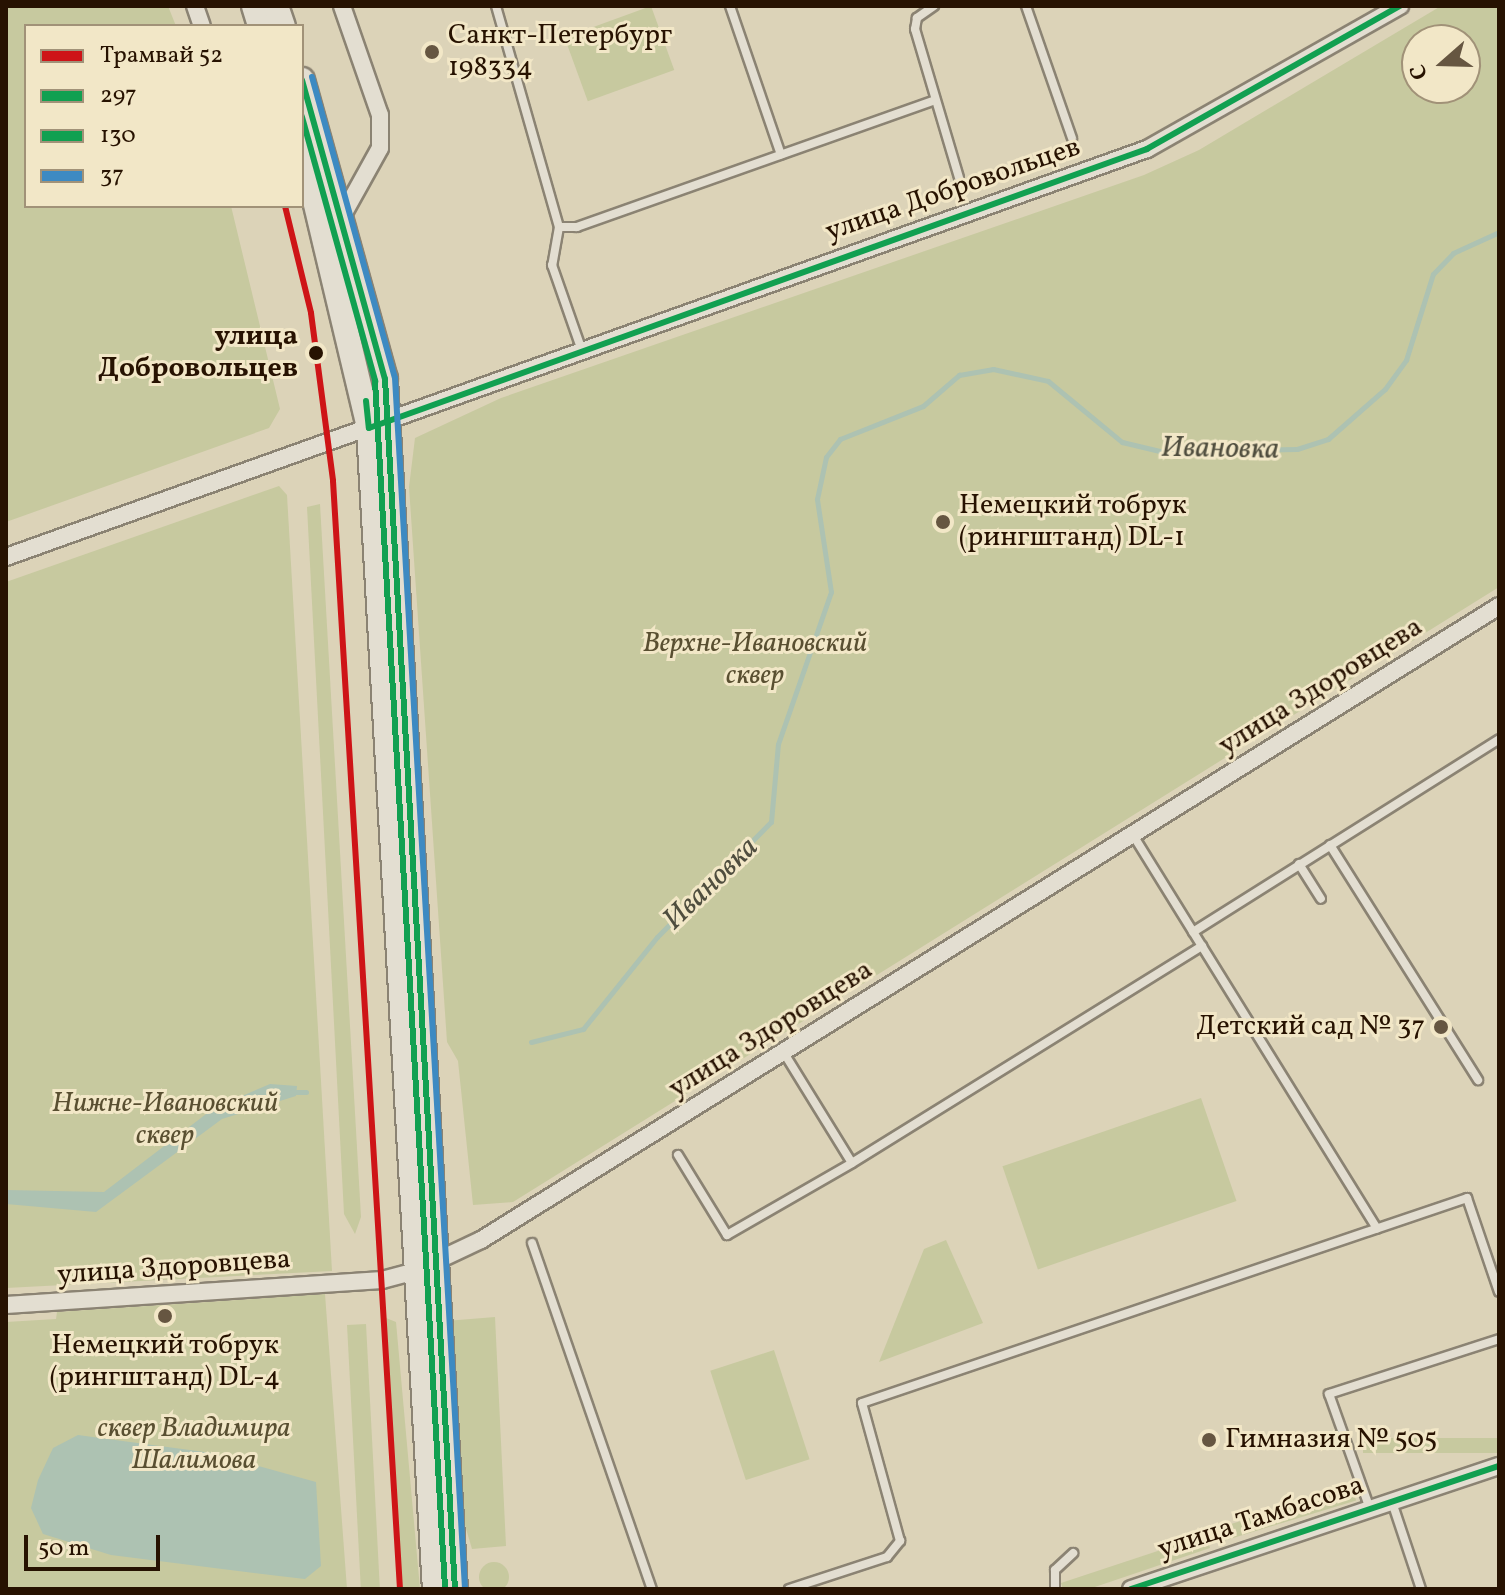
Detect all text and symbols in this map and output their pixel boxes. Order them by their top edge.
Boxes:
place label: Санкт-Петербург 198334 [448,19,672,85]
legend [24,24,304,208]
north arrow [1401,24,1481,104]
text: Трамвай 52 [100,39,223,73]
marker: Санкт-Петербург 198334 [423,43,441,61]
text: С [1403,60,1437,84]
text: 297 [100,79,137,113]
text: 130 [100,119,136,153]
street label: улица Добровольцев [821,131,1085,249]
text: 37 [100,159,124,193]
place label: улица Добровольцев [98,320,298,386]
marker: улица Добровольцев [305,342,327,364]
water label: Ивановка [1160,430,1280,468]
place label: Немецкий тобрук (рингштанд) DL-1 [959,489,1188,555]
marker: Немецкий тобрук (рингштанд) DL-1 [934,513,952,531]
street label: улица Здоровцева [1213,611,1429,763]
park label: Верхне-Ивановский сквер [643,627,867,693]
water label: Ивановка [656,830,766,938]
street label: улица Здоровцева [663,954,879,1106]
place label: Детский сад № 37 [1196,1010,1425,1044]
marker: Детский сад № 37 [1432,1018,1450,1036]
park label: Нижне-Ивановский сквер [52,1087,278,1153]
street label: улица Здоровцева [56,1243,292,1293]
marker: Немецкий тобрук (рингштанд) DL-4 [156,1307,174,1325]
place label: Немецкий тобрук (рингштанд) DL-4 [50,1329,280,1395]
park label: сквер Владимира Шалимова [98,1412,290,1478]
place label: Гимназия № 505 [1225,1423,1437,1457]
marker: Гимназия № 505 [1200,1431,1218,1449]
street label: улица Тамбасова [1153,1469,1369,1567]
scale bar [28,1519,164,1569]
text: 50 m [38,1532,90,1566]

